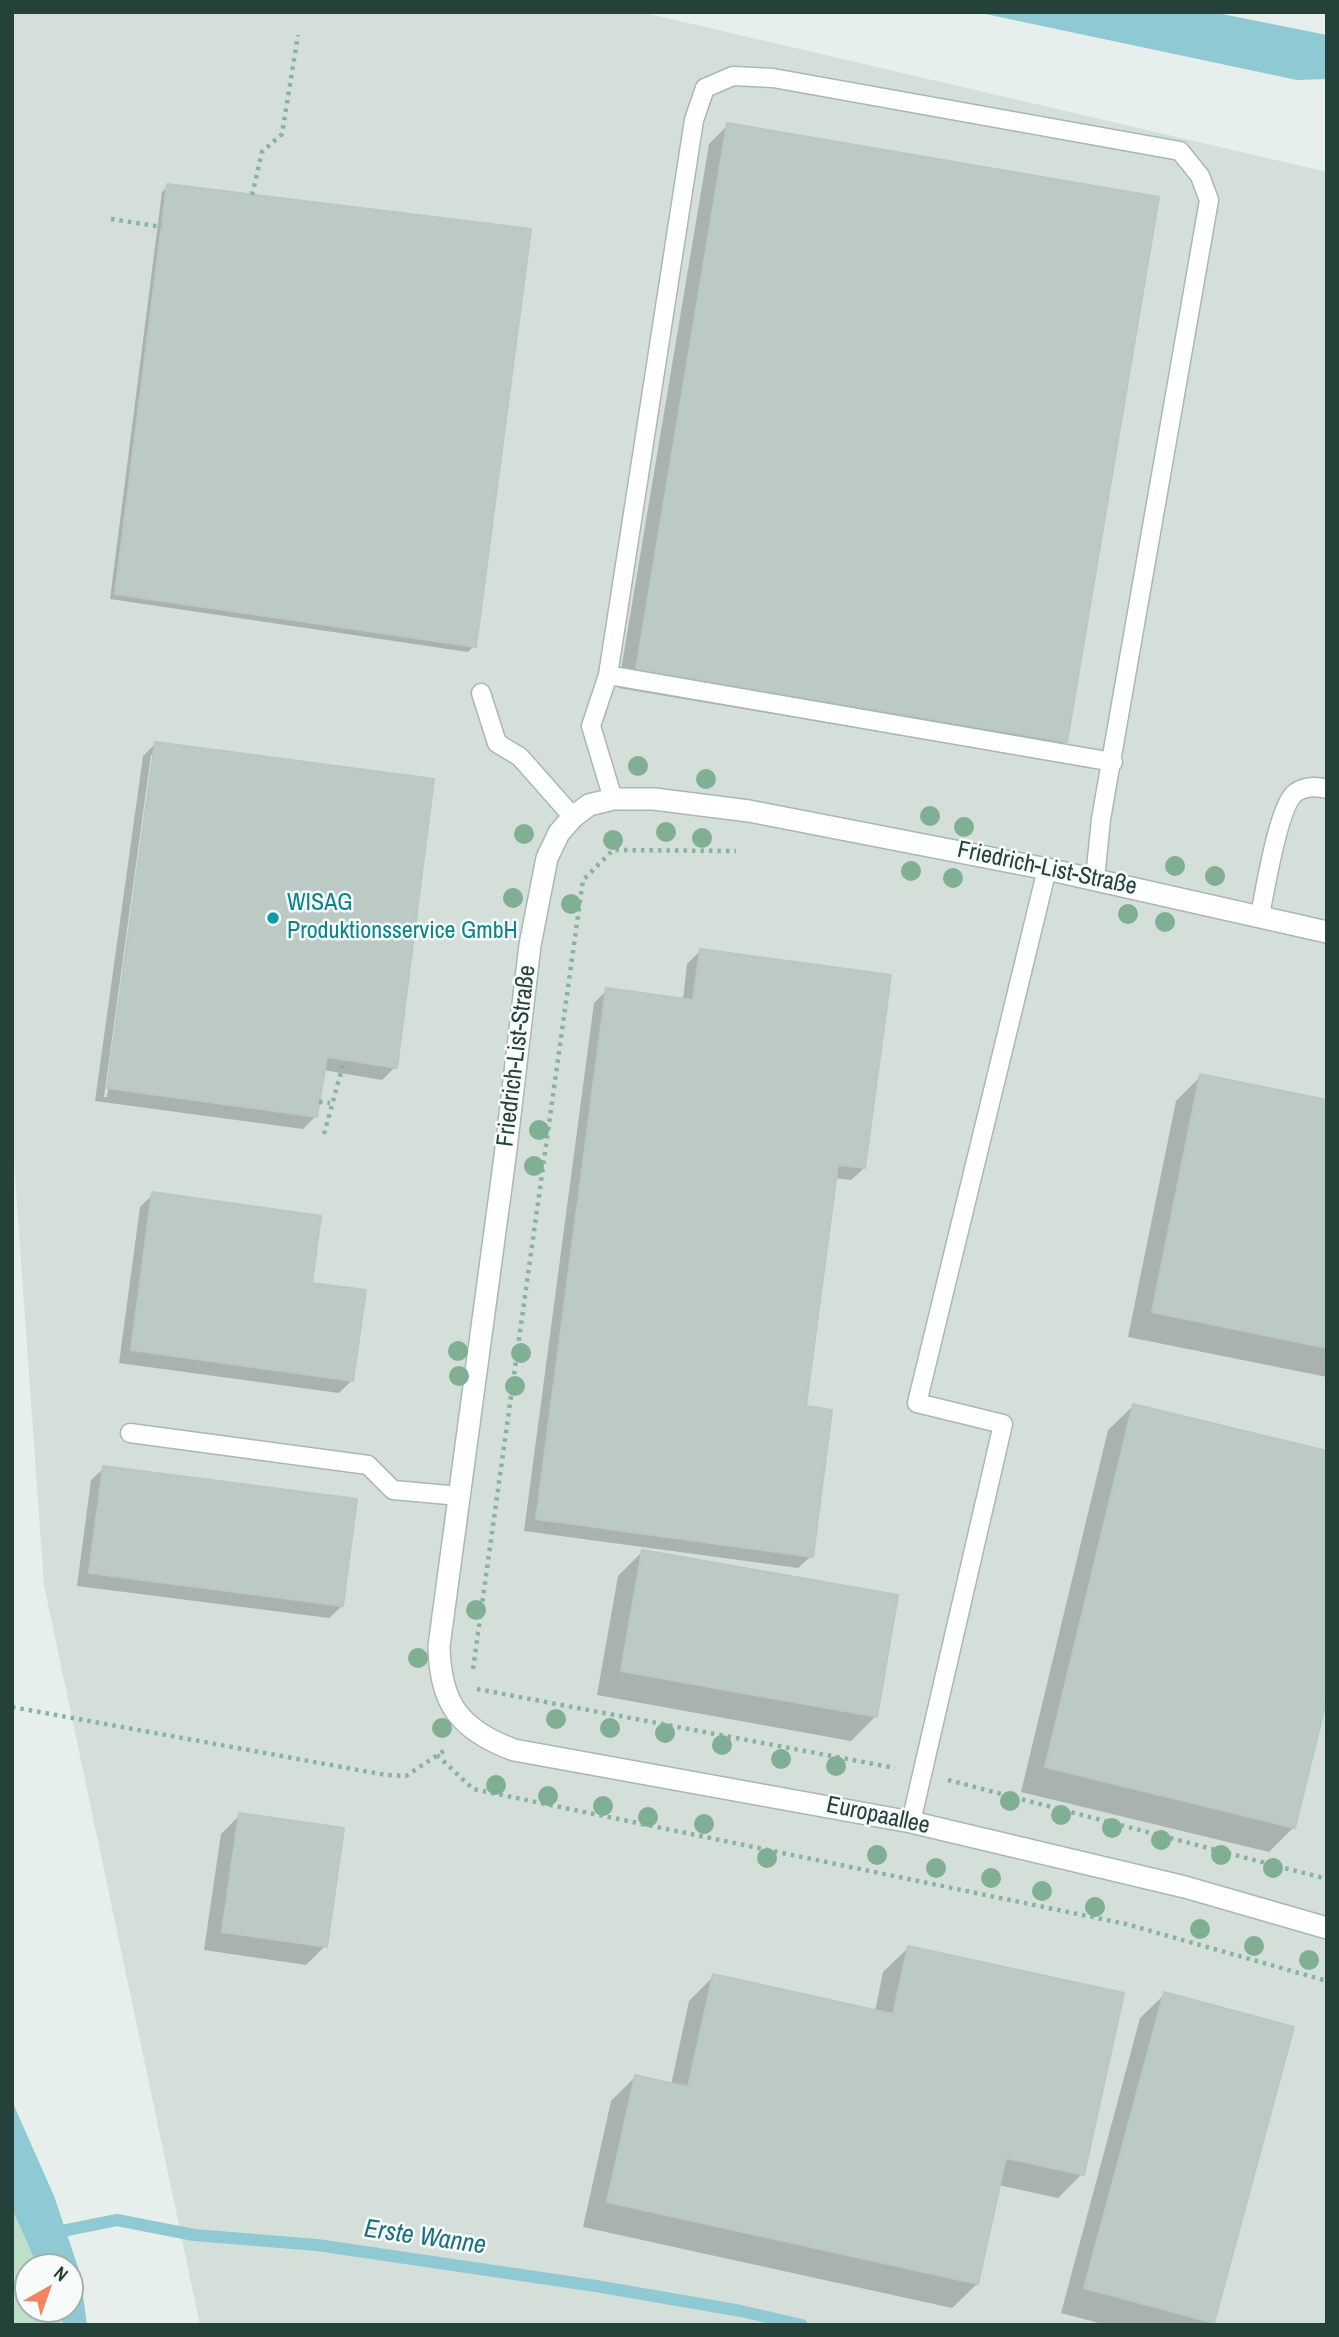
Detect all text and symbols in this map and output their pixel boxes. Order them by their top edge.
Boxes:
street label: Friedrich-List-Straße [955,836,1139,902]
place label: WISAG Produktionsservice GmbH [287,890,518,946]
marker: WISAG Produktionsservice GmbH [265,910,281,926]
street label: Friedrich-List-Straße [492,964,542,1148]
street label: Europaallee [824,1791,932,1841]
water label: Erste Wanne [362,2214,488,2262]
north arrow [14,2253,84,2323]
text: N [49,2260,74,2287]

